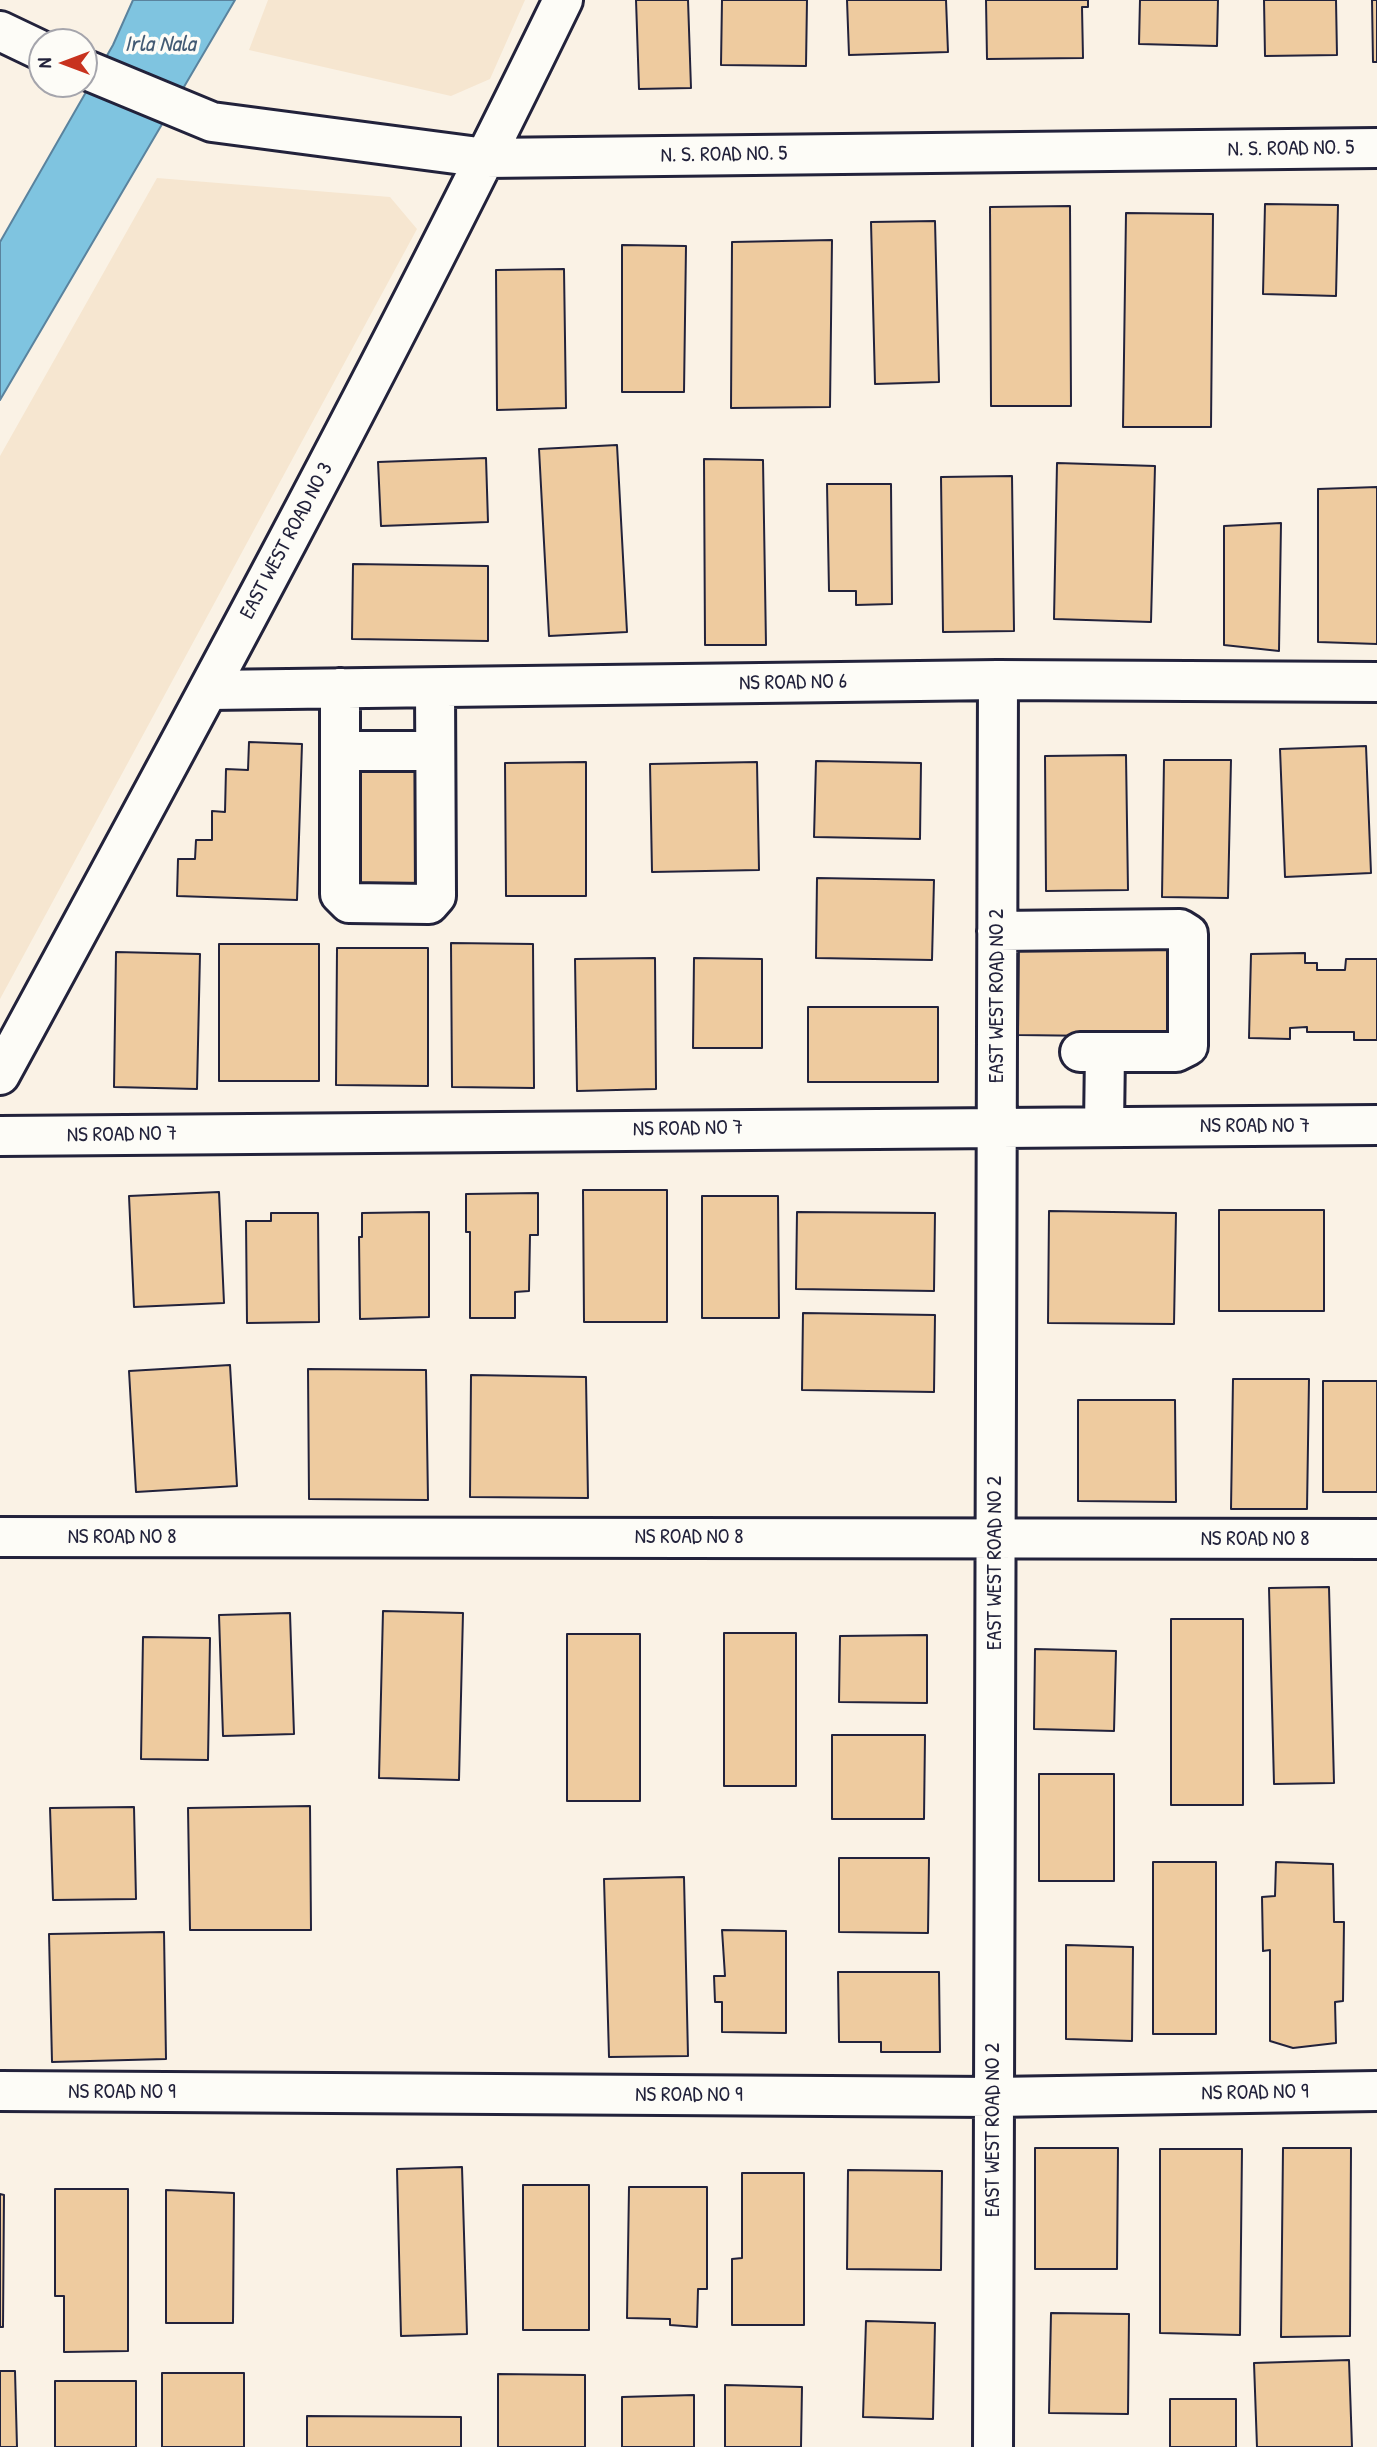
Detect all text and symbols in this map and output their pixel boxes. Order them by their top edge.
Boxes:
north arrow [28,28,98,98]
water label: Irla Nala [124,31,196,59]
text: N [31,58,57,68]
street label: N. S. ROAD NO. 5 [1227,135,1355,163]
street label: N. S. ROAD NO. 5 [660,141,788,169]
street label: EAST WEST ROAD NO 3 [235,458,339,624]
street label: NS ROAD NO 6 [739,669,847,697]
street label: EAST WEST ROAD NO 2 [984,909,1010,1083]
street label: NS ROAD NO 7 [1200,1113,1310,1139]
street label: NS ROAD NO 7 [633,1115,743,1143]
street label: NS ROAD NO 7 [67,1121,177,1149]
street label: EAST WEST ROAD NO 2 [982,1476,1008,1650]
street label: NS ROAD NO 8 [68,1524,176,1550]
street label: NS ROAD NO 8 [635,1524,743,1550]
street label: NS ROAD NO 8 [1201,1526,1309,1552]
street label: EAST WEST ROAD NO 2 [980,2043,1006,2217]
street label: NS ROAD NO 9 [68,2079,176,2105]
street label: NS ROAD NO 9 [1201,2079,1309,2107]
street label: NS ROAD NO 9 [635,2082,743,2108]

